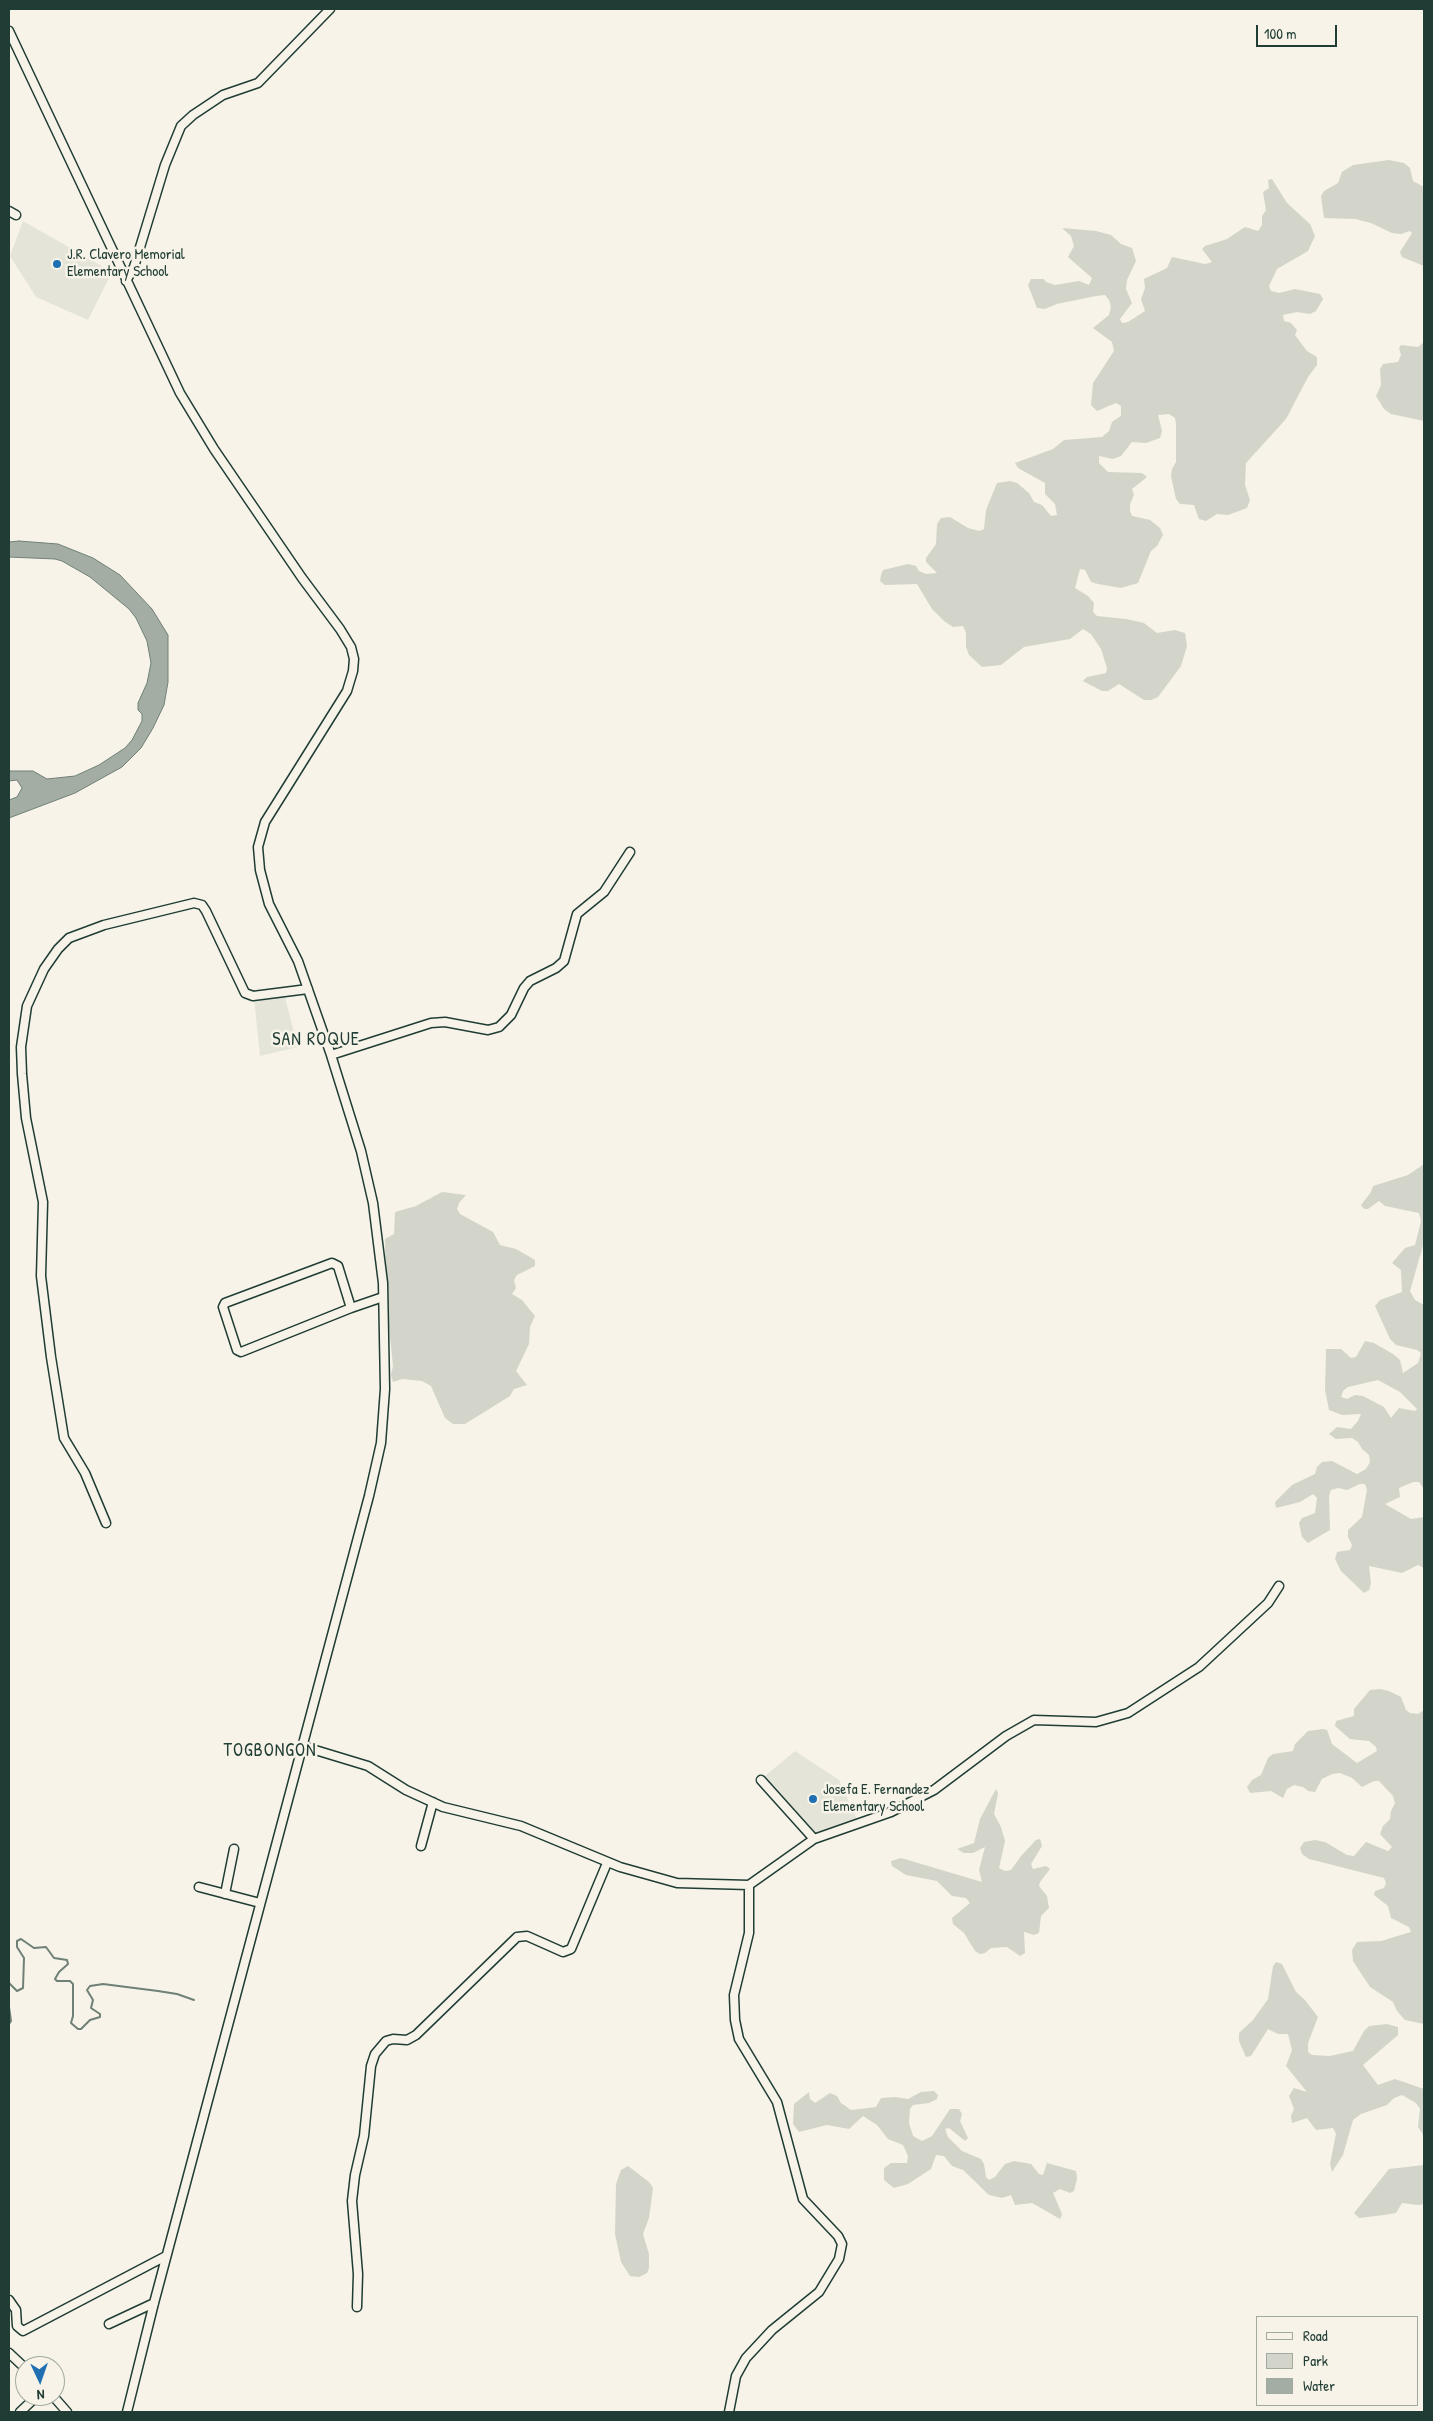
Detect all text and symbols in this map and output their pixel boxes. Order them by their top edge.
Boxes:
scale bar [1258,15,1339,47]
text: 100 m [1264,23,1297,44]
place label: J.R. Clavero Memorial Elementary School [67,246,185,281]
marker: J.R. Clavero Memorial Elementary School [51,258,63,270]
district label: SAN ROQUE [271,1029,361,1051]
district label: TOGBONGON [222,1740,318,1762]
place label: Josefa E. Fernandez Elementary School [823,1781,929,1816]
marker: Josefa E. Fernandez Elementary School [807,1793,819,1805]
legend [1256,2316,1418,2406]
text: Road [1303,2325,1328,2346]
text: Park [1303,2350,1328,2371]
north arrow [15,2356,65,2406]
text: Water [1303,2375,1335,2396]
text: N [37,2386,45,2405]

